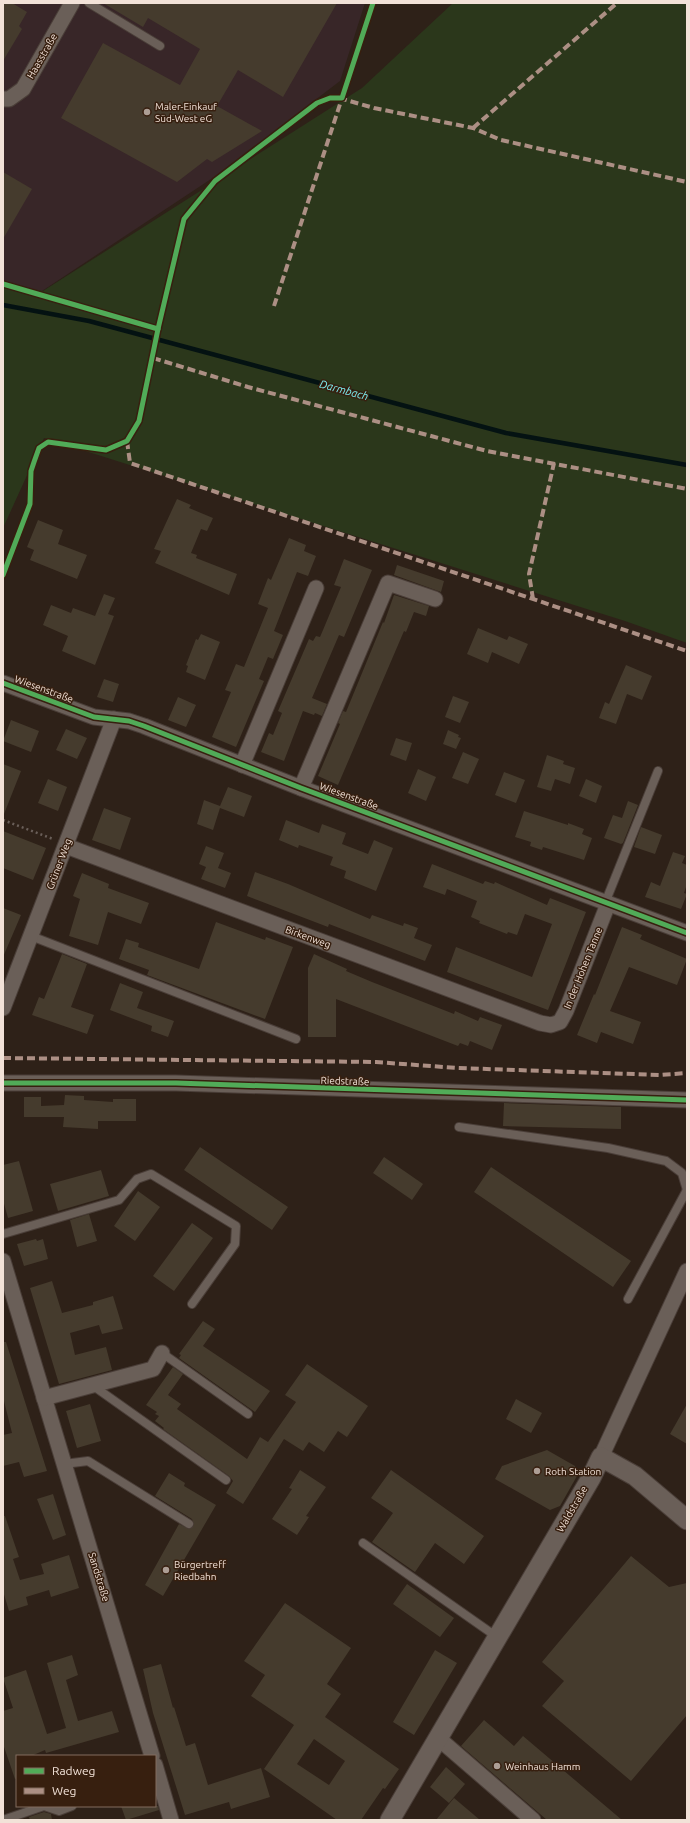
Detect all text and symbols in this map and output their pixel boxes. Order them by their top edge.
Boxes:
street label: Haasstraße [25,31,59,81]
place label: Maler-Einkauf Süd-West eG [155,101,217,124]
marker: Maler-Einkauf Süd-West eG [142,107,152,117]
water label: Darmbach [318,378,370,402]
street label: Wiesenstraße [13,673,75,705]
street label: Wiesenstraße [318,780,380,812]
street label: Grüner Weg [44,837,74,891]
street label: Birkenweg [284,924,332,950]
street label: In der Hohen Tanne [562,925,604,1011]
street label: Riedstraße [320,1075,370,1087]
marker: Roth Station [532,1466,542,1476]
place label: Roth Station [545,1466,601,1477]
street label: Waldstraße [554,1484,590,1534]
street label: Sandstraße [86,1551,112,1603]
place label: Bürgertreff Riedbahn [174,1559,226,1582]
marker: Bürgertreff Riedbahn [161,1565,171,1575]
legend [16,1755,156,1807]
marker: Weinhaus Hamm [492,1761,502,1771]
place label: Weinhaus Hamm [505,1761,580,1772]
text: Radweg [52,1764,95,1777]
text: Weg [52,1784,76,1797]

